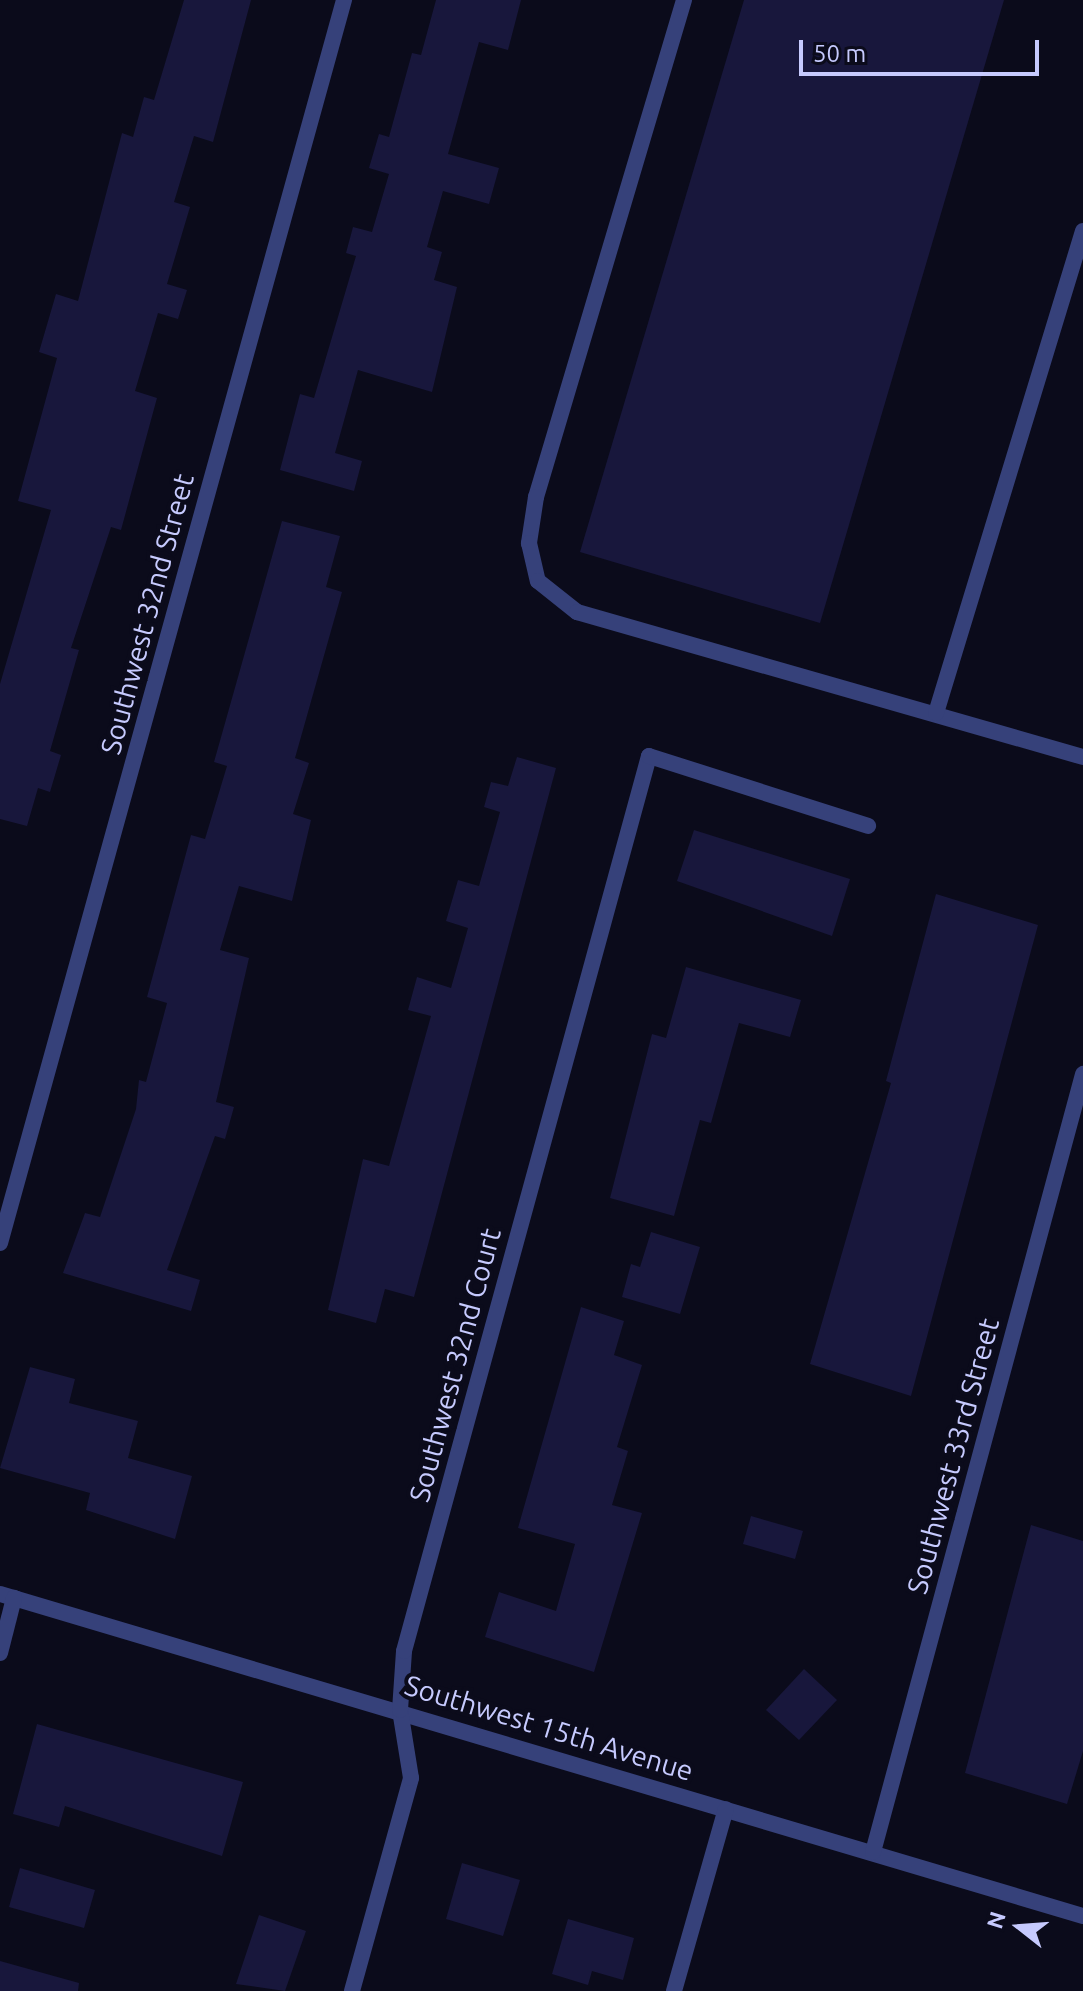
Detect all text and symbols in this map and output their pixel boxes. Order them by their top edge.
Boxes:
scale bar [803,24,1043,74]
text: 50 m [813,40,866,67]
street label: Southwest 32nd Street [93,470,201,758]
street label: Southwest 32nd Court [402,1224,508,1506]
street label: Southwest 33rd Street [900,1315,1006,1597]
street label: Southwest 15th Avenue [401,1668,697,1788]
north arrow [979,1887,1059,1967]
text: N [981,1908,1010,1931]

